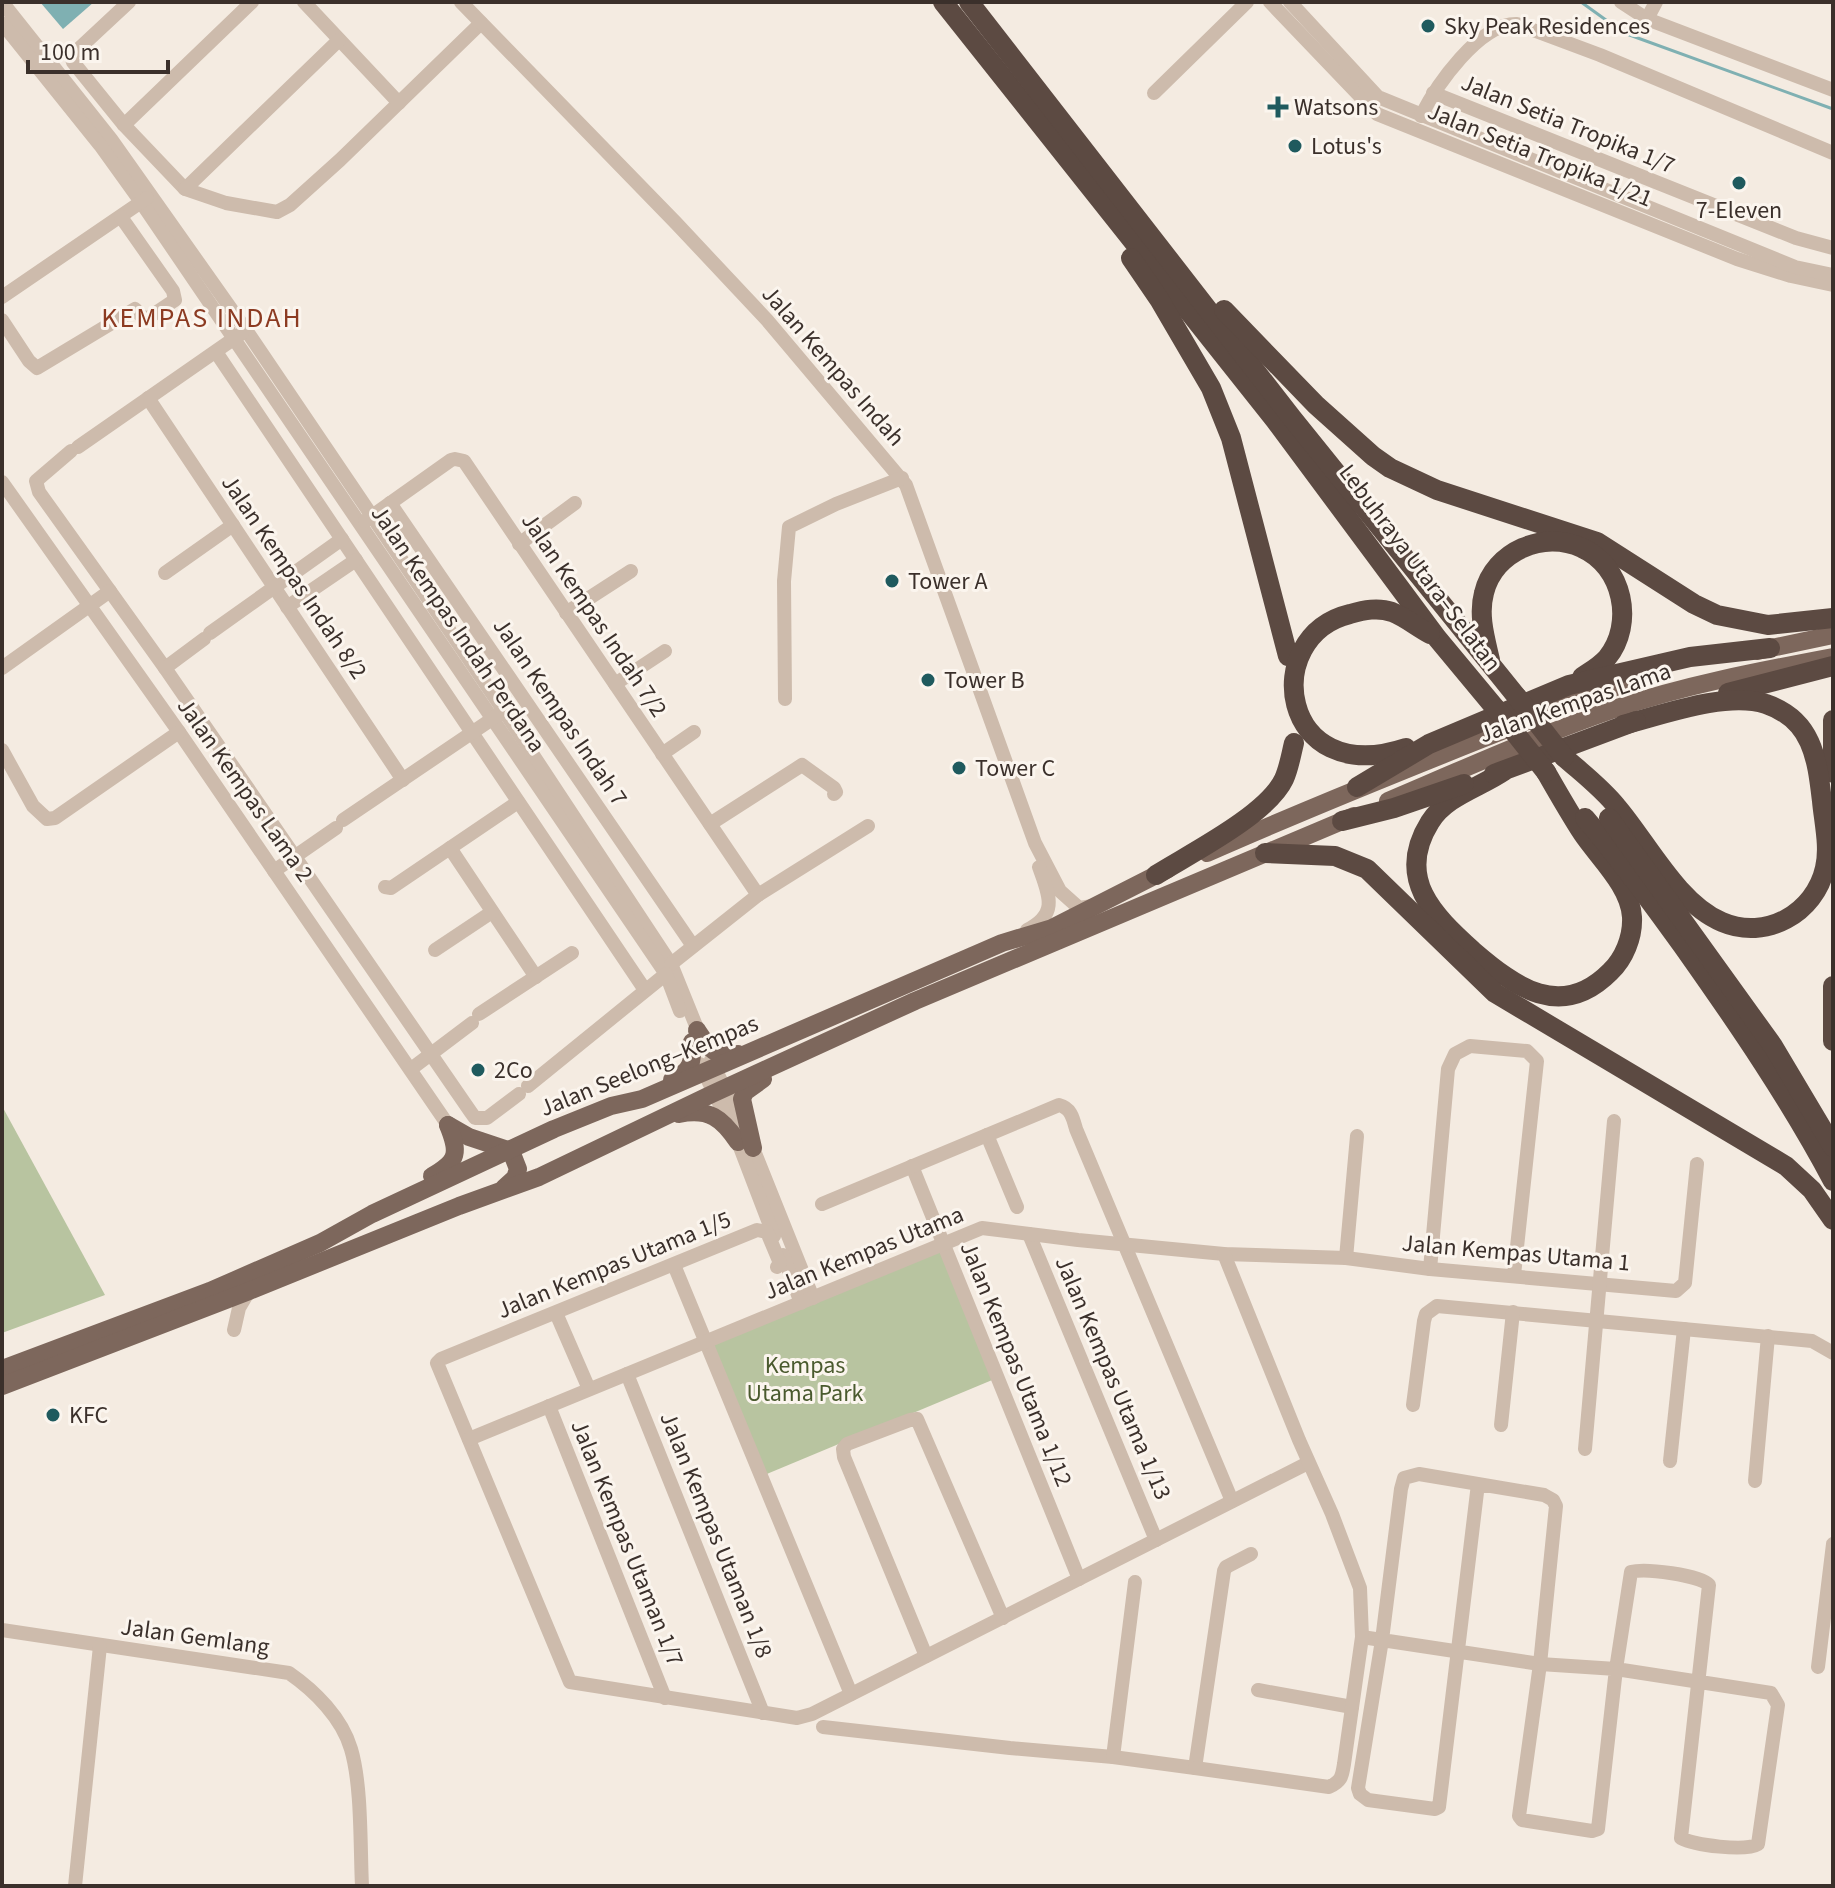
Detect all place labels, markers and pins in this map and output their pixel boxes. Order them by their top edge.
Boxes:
place label: Sky Peak Residences [1444,9,1650,44]
marker: Sky Peak Residences [1419,17,1437,35]
place label: Watsons [1294,90,1378,125]
marker: Watsons [1269,98,1287,116]
place label: Lotus's [1311,129,1382,164]
marker: Lotus's [1286,137,1304,155]
marker: 7-Eleven [1730,174,1748,192]
place label: 7-Eleven [1696,193,1782,228]
place label: Tower A [908,564,987,599]
marker: Tower A [883,572,901,590]
place label: Tower B [944,663,1025,698]
marker: Tower B [919,671,937,689]
place label: Tower C [975,751,1055,786]
marker: Tower C [950,759,968,777]
place label: 2Co [494,1053,533,1088]
marker: 2Co [469,1061,487,1079]
place label: KFC [69,1398,108,1433]
marker: KFC [44,1406,62,1424]

